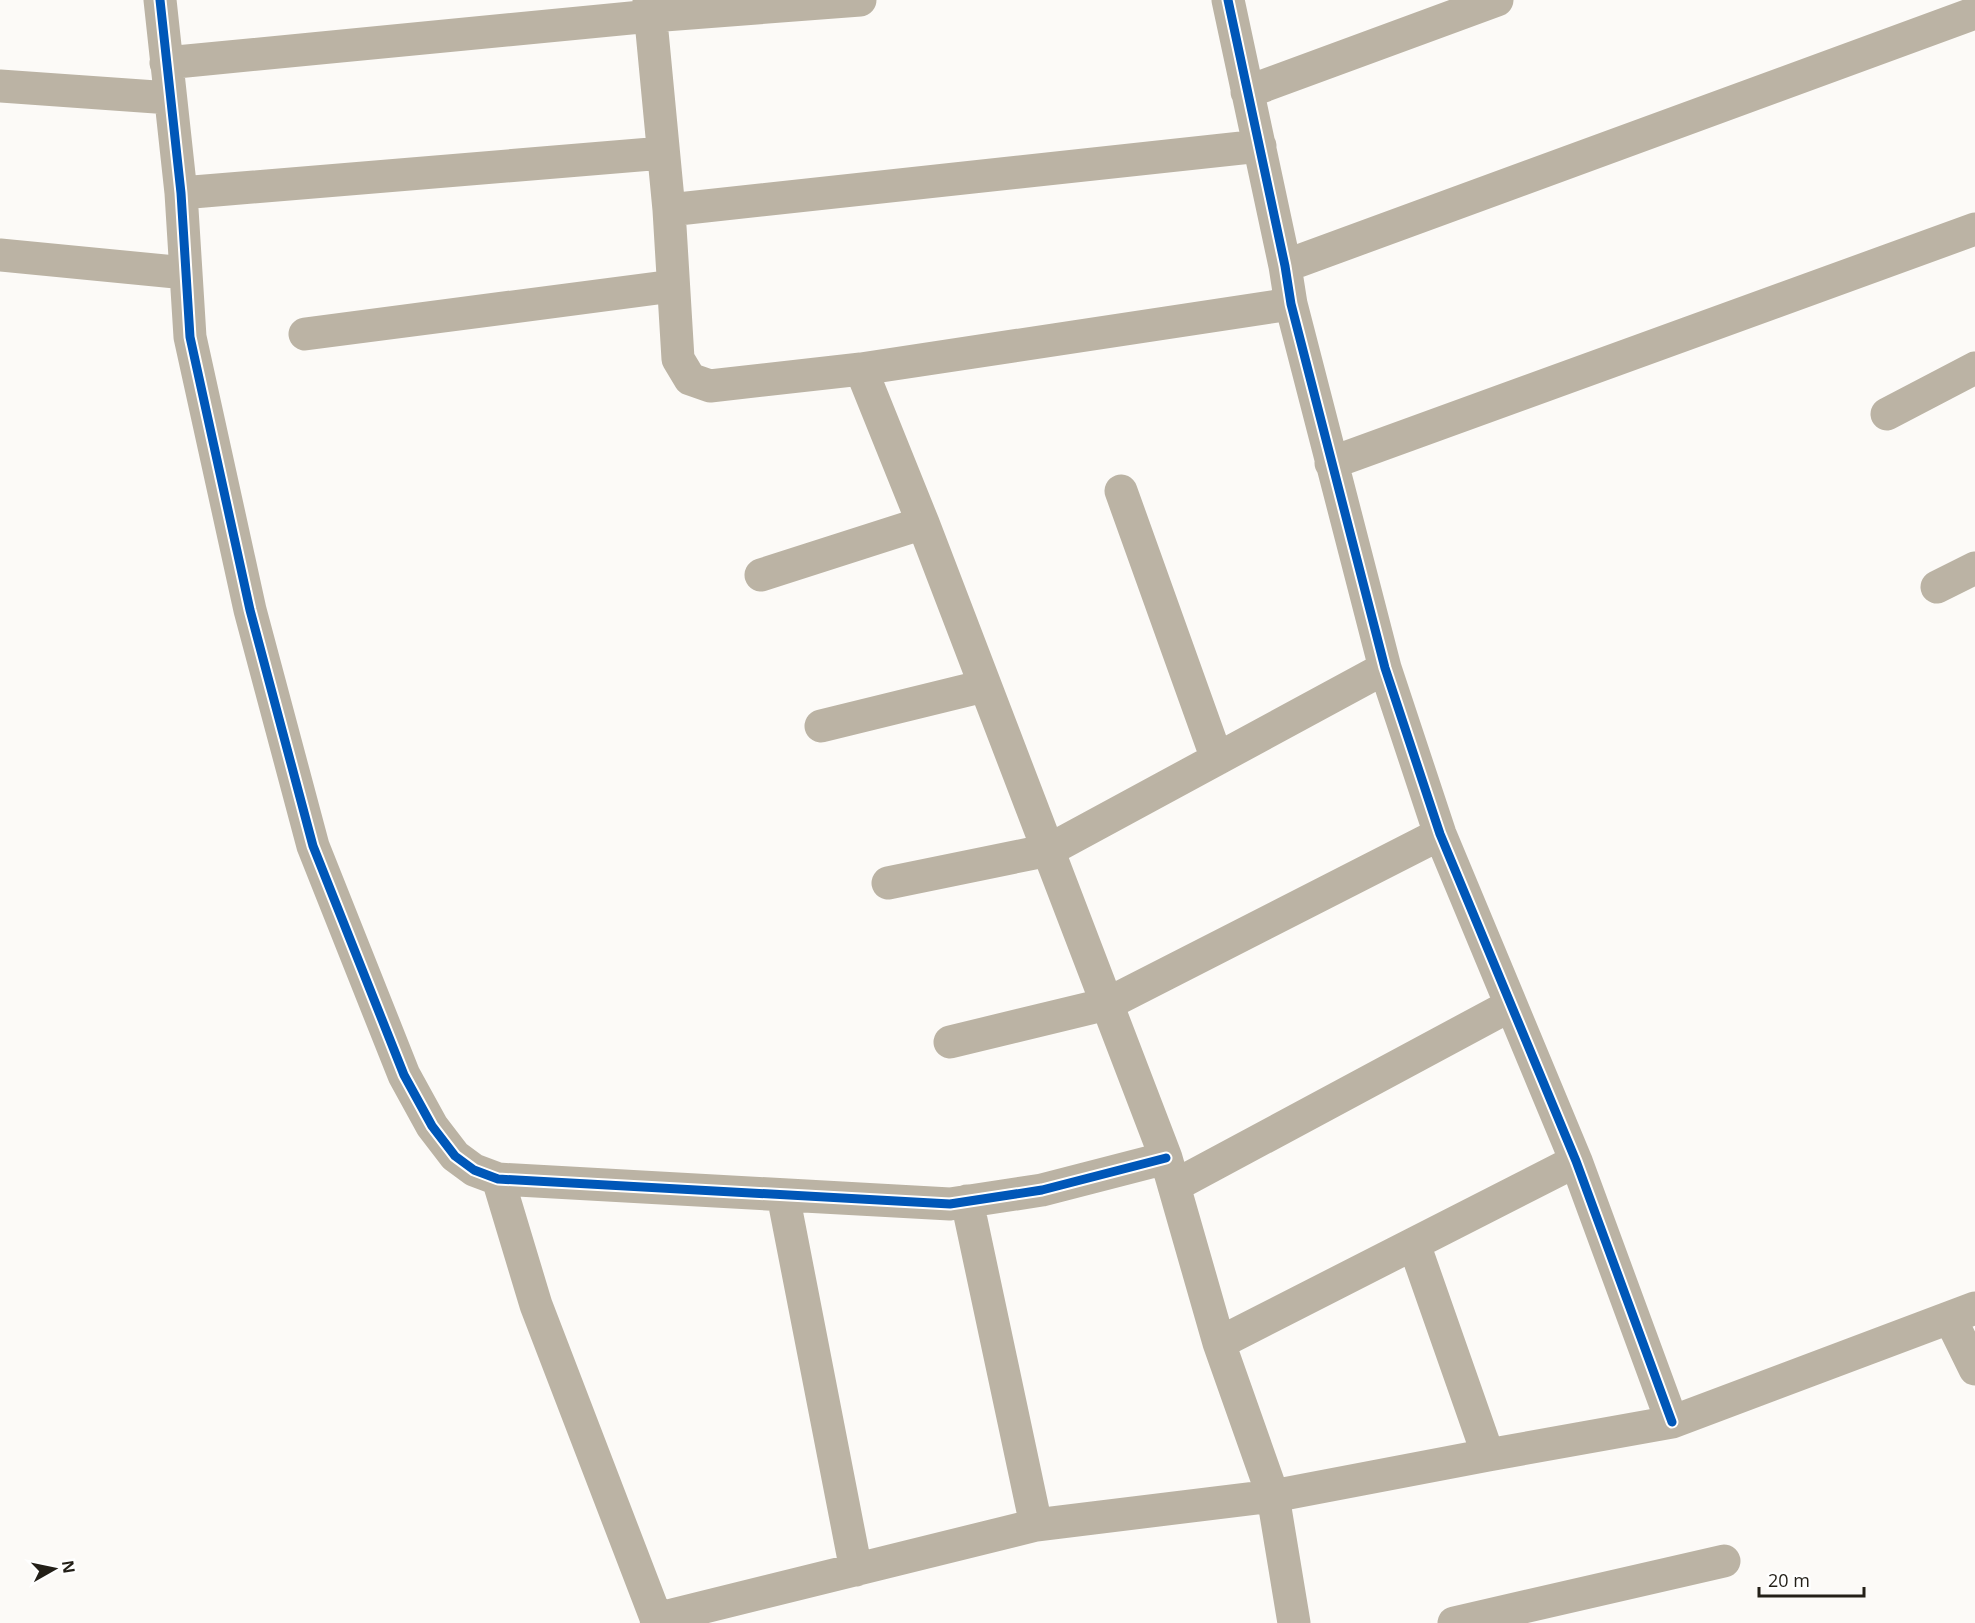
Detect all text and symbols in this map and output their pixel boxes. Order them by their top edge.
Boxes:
north arrow [24,1539,84,1599]
text: N [57,1559,81,1575]
scale bar [1759,1560,1864,1598]
text: 20 m [1768,1568,1810,1592]

